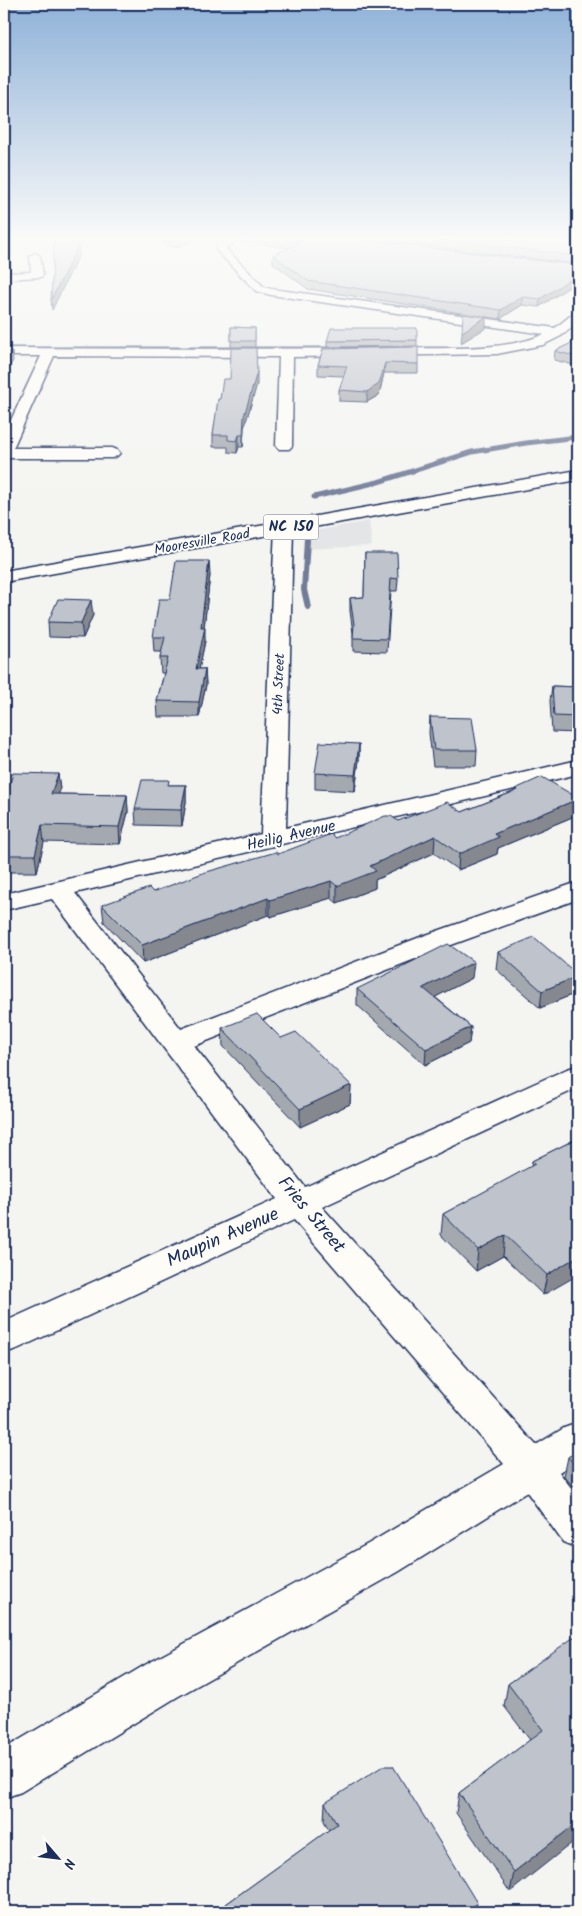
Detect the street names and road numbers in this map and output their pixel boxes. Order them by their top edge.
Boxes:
road number: NC 150 [264,514,318,540]
street label: Mooresville Road [152,523,253,561]
street label: 4th Street [267,652,291,715]
street label: Heilig Avenue [244,814,338,858]
street label: Fries Street [270,1170,353,1261]
street label: Maupin Avenue [162,1200,284,1276]

